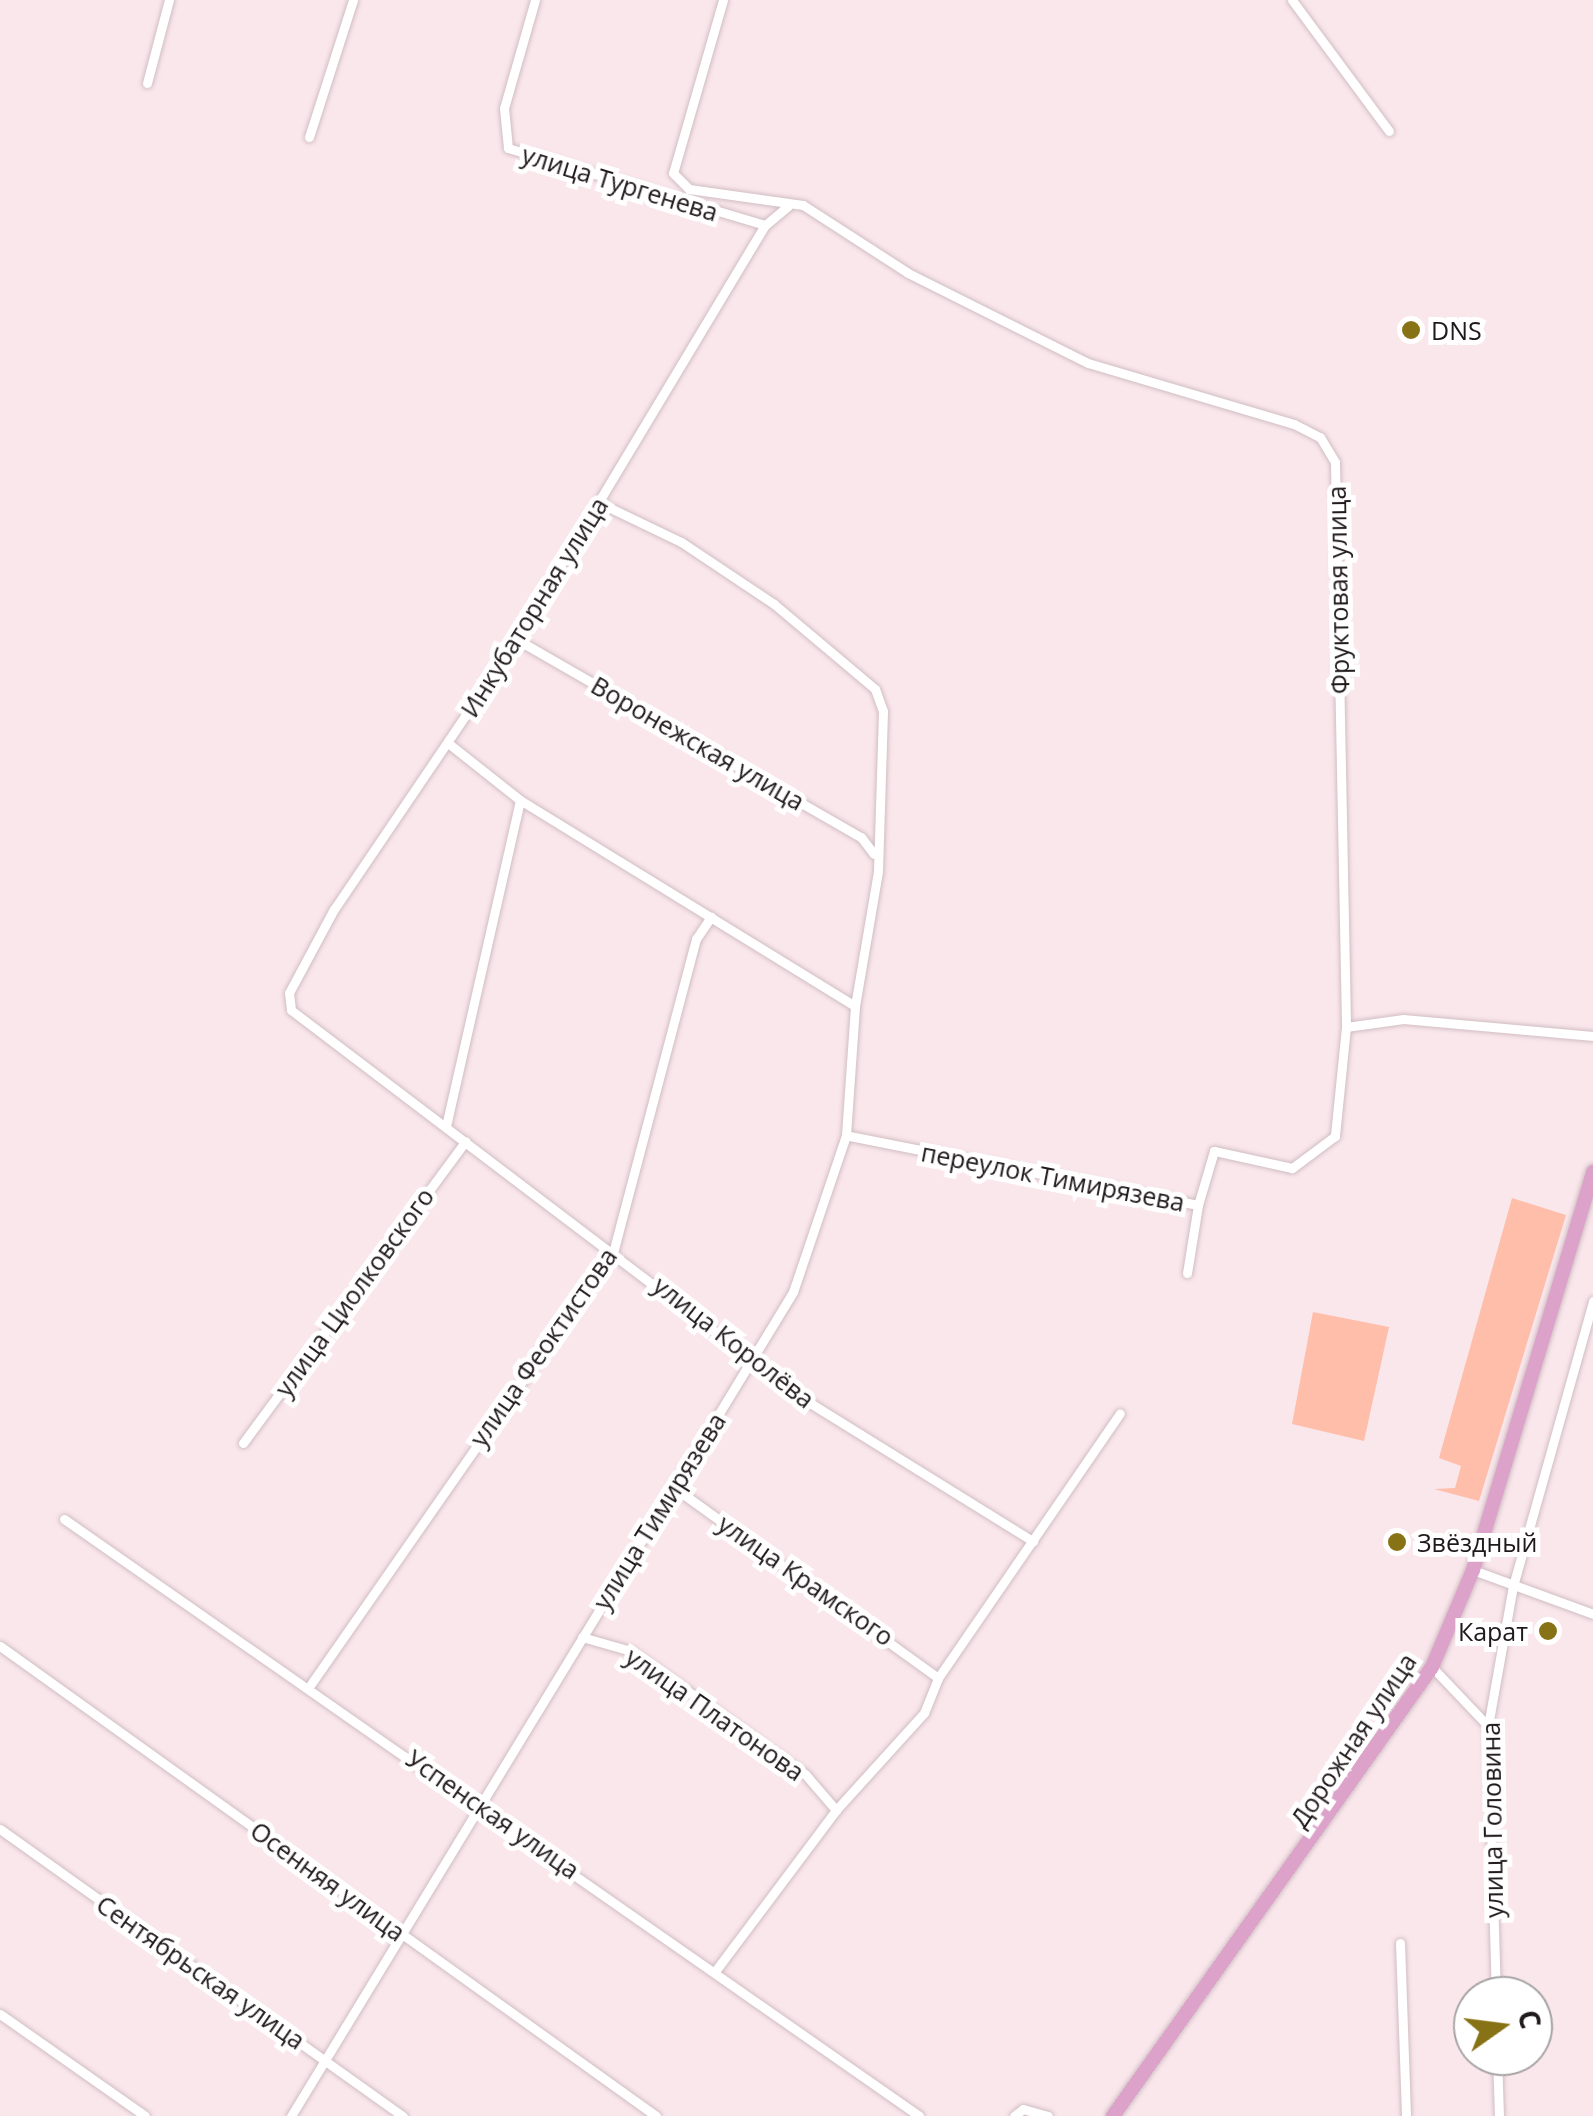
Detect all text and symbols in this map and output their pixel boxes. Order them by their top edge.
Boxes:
street label: улица Тургенева [518,139,722,227]
place label: DNS [1431,315,1482,345]
marker: DNS [1400,319,1422,341]
street label: Фруктовая улица [1321,486,1355,694]
street label: Инкубаторная улица [454,492,614,722]
street label: Воронежская улица [586,670,810,816]
street label: переулок Тимирязева [919,1137,1187,1217]
street label: улица Циолковского [268,1182,440,1402]
street label: улица Феоктистова [463,1242,623,1452]
street label: улица Королёва [648,1270,820,1414]
street label: улица Тимирязева [586,1407,732,1615]
street label: улица Крамского [713,1508,899,1652]
place label: Звёздный [1417,1527,1537,1557]
marker: Звёздный [1386,1531,1408,1553]
place label: Карат [1458,1616,1528,1646]
marker: Карат [1537,1620,1559,1642]
street label: улица Платонова [620,1641,810,1787]
street label: Дорожная улица [1284,1647,1422,1833]
street label: улица Головина [1475,1722,1509,1918]
street label: Успенская улица [401,1743,585,1885]
street label: Осенняя улица [245,1815,411,1947]
street label: Сентябрьская улица [91,1889,311,2055]
north arrow [1453,1976,1553,2076]
text: С [1510,2006,1551,2032]

